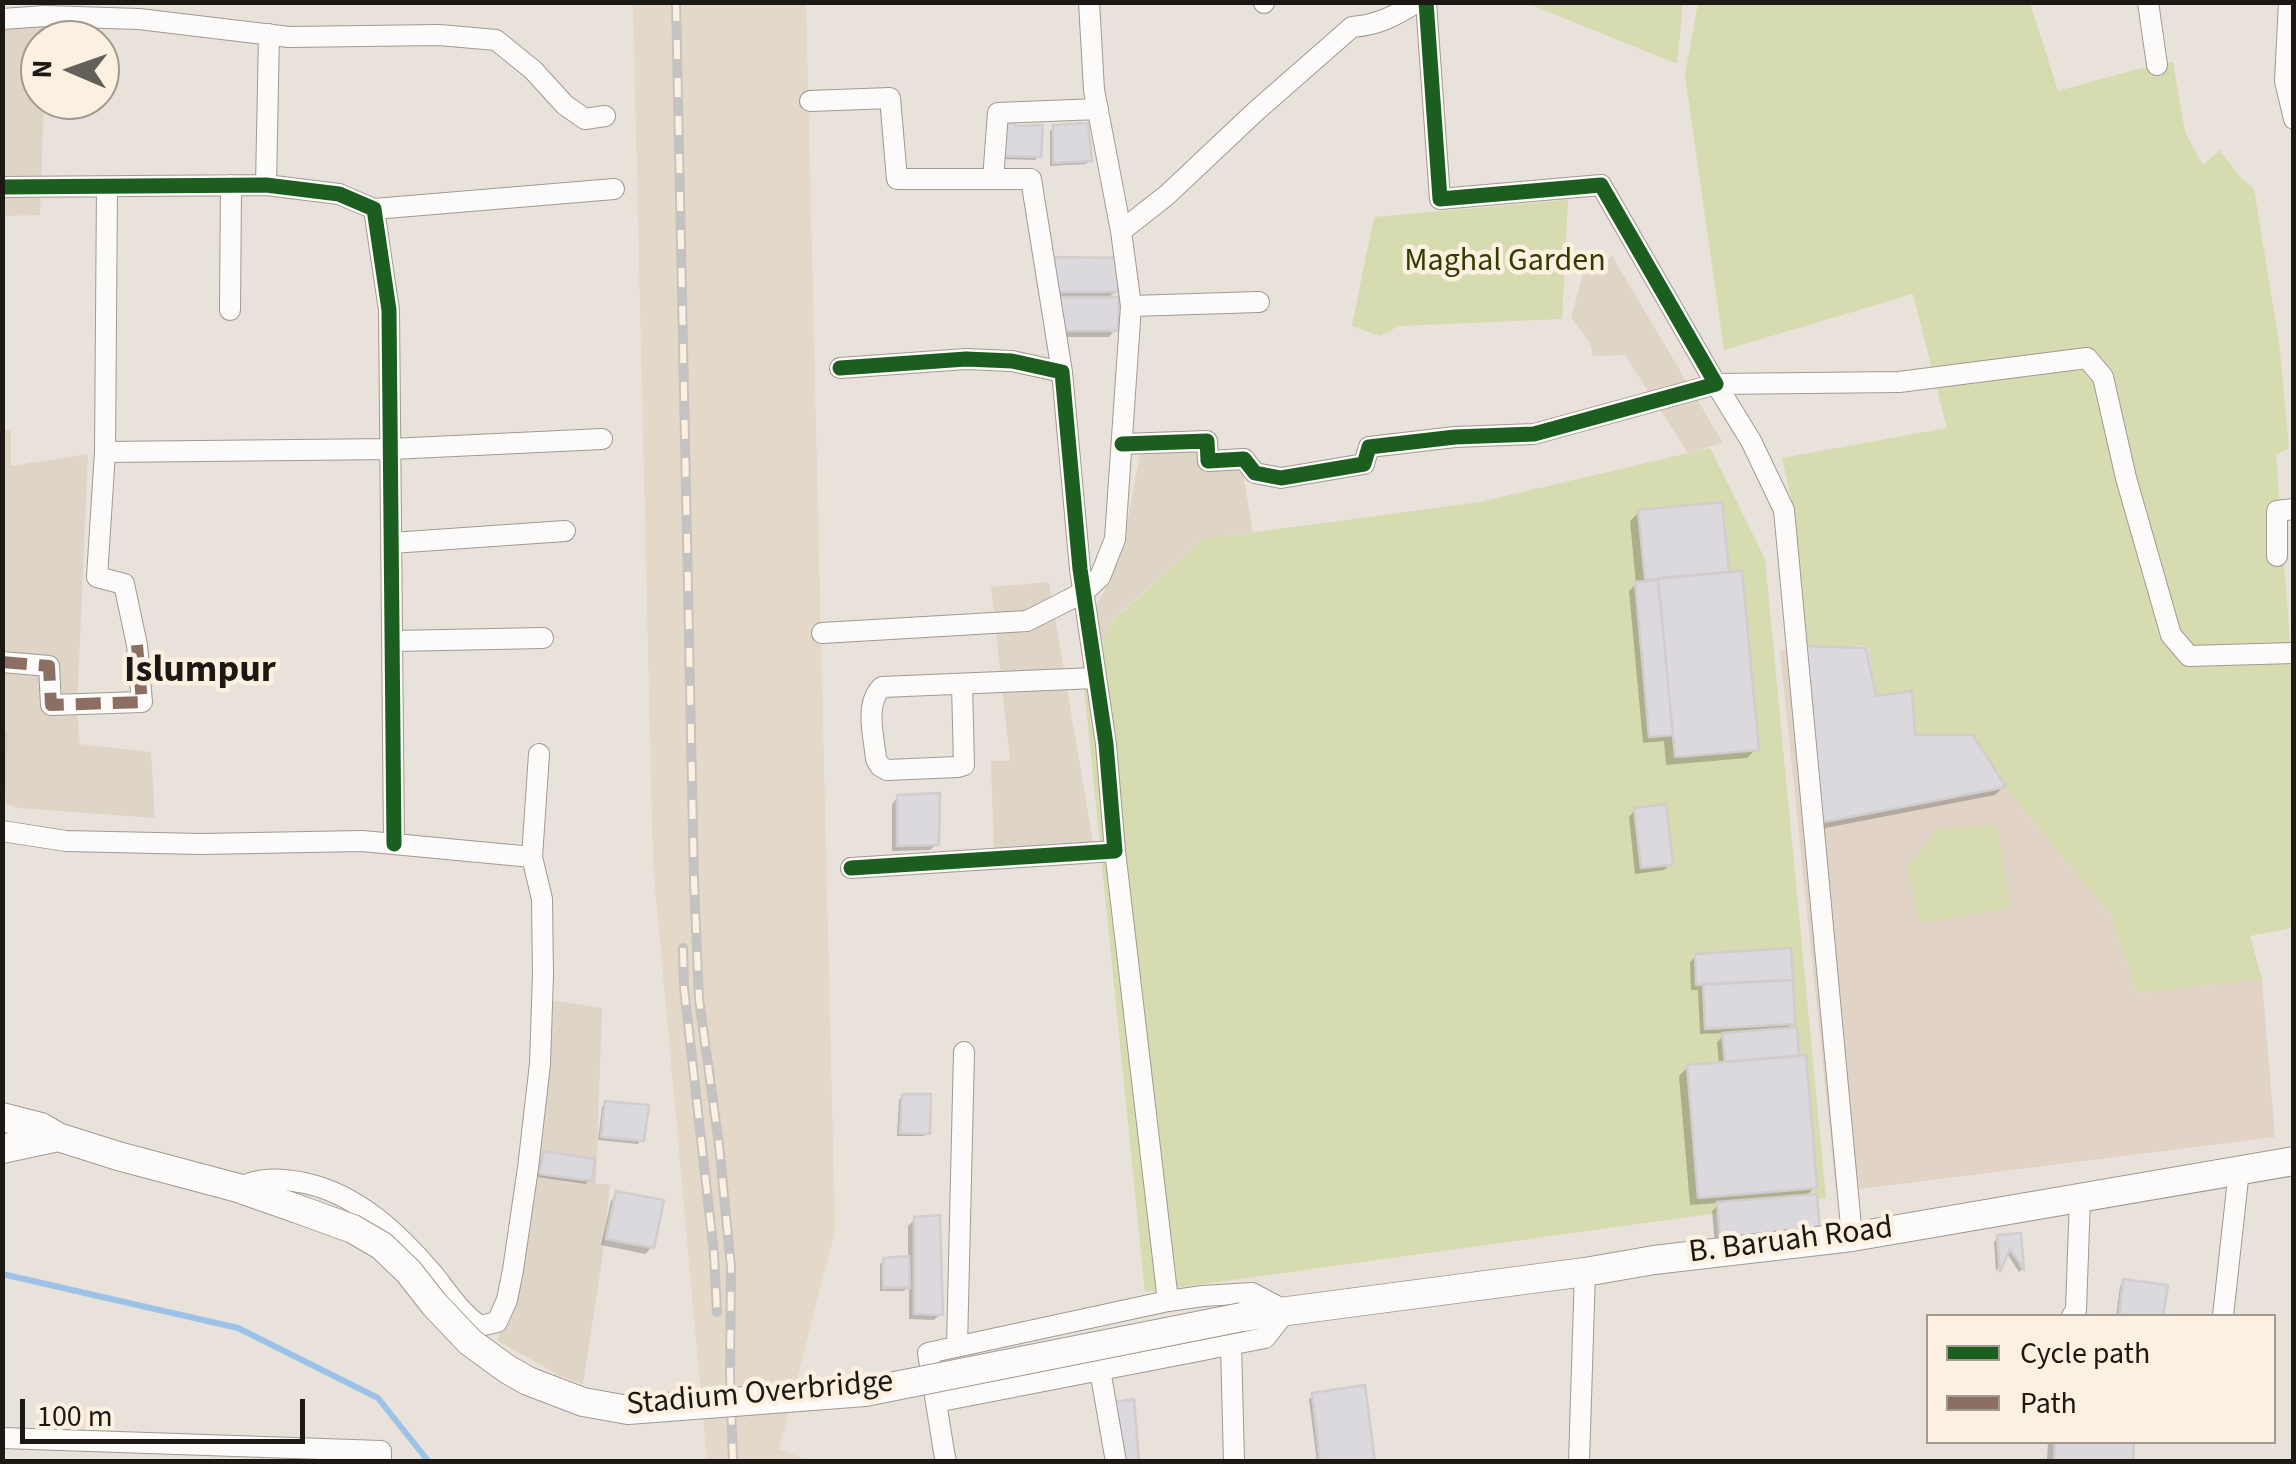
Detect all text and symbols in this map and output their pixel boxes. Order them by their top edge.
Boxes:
north arrow [20,20,120,120]
text: N [22,59,62,79]
park label: Maghal Garden [1404,244,1606,282]
district label: Islumpur [124,650,276,696]
street label: B. Baruah Road [1687,1210,1895,1274]
legend [1926,1314,2276,1444]
text: Cycle path [2020,1332,2150,1375]
street label: Stadium Overbridge [625,1364,895,1426]
scale bar [25,1379,310,1441]
text: Path [2020,1382,2077,1425]
text: 100 m [37,1395,113,1438]

